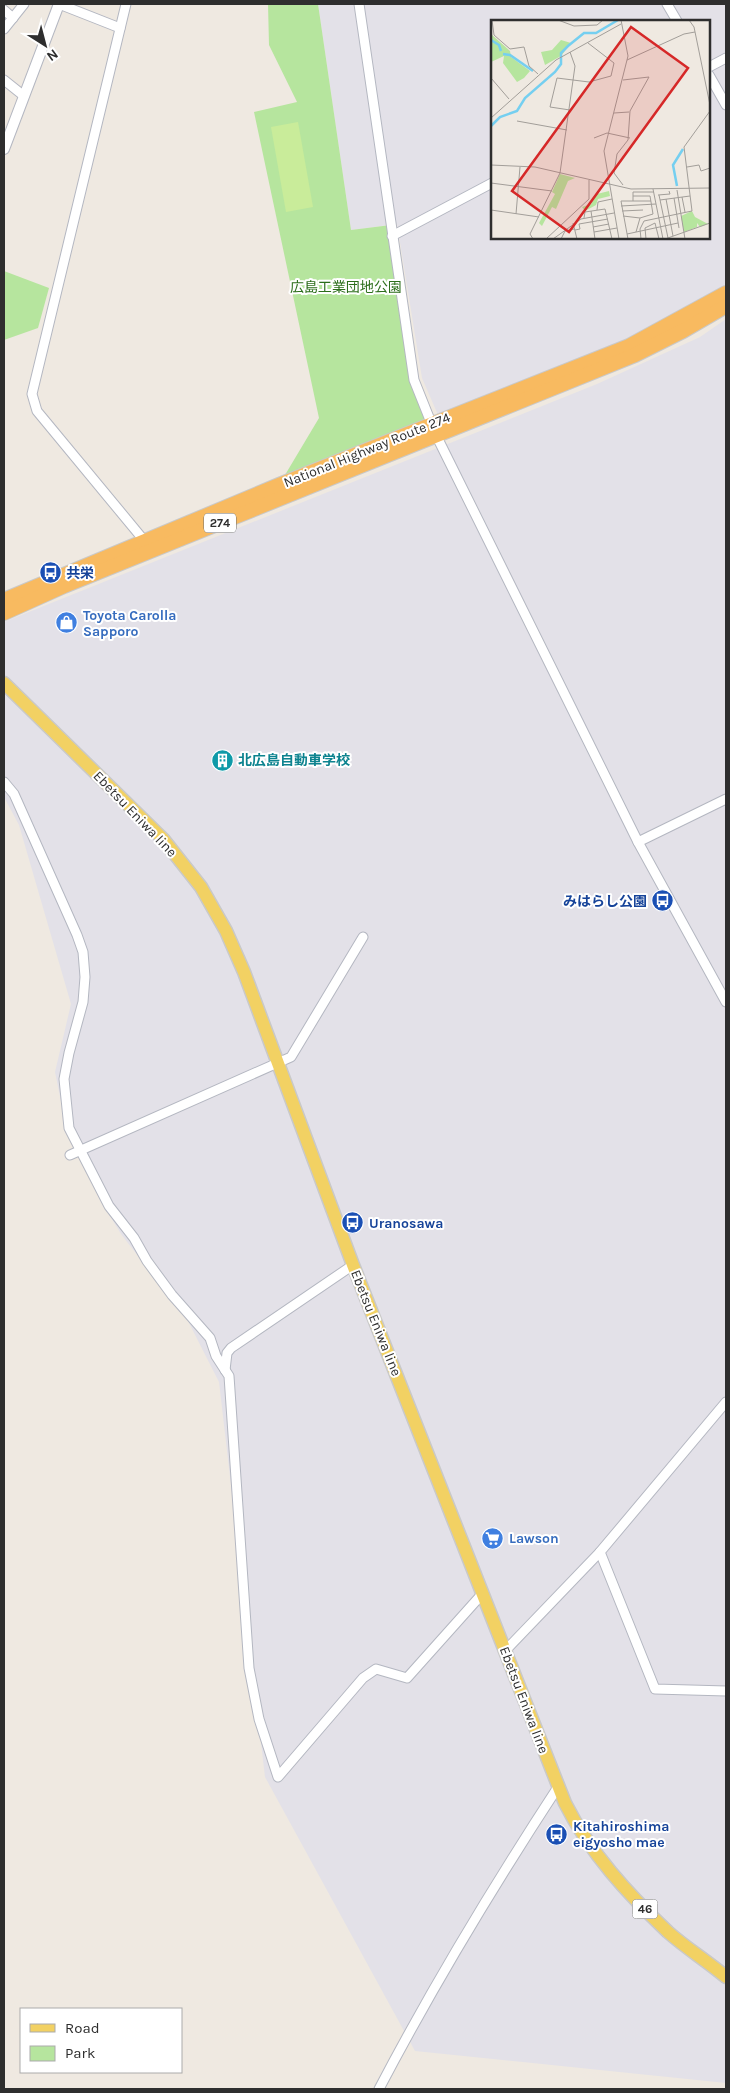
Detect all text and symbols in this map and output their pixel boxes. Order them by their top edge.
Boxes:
north arrow [20,20,70,70]
inset map [491,20,710,239]
text: N [43,45,61,65]
park label: 広島工業団地公園 [290,279,402,296]
street label: National Highway Route 274 [281,409,453,491]
road number: 274 [204,514,236,532]
bus stop icon: 共栄 [38,561,62,585]
place label: 共栄 [66,565,94,582]
place label: Toyota Carolla Sapporo [83,607,177,640]
shop icon: Toyota Carolla Sapporo [55,611,79,635]
building icon: 北広島自動車学校 [210,748,234,772]
place label: 北広島自動車学校 [238,752,350,769]
street label: Ebetsu Eniwa line [90,767,180,861]
bus stop icon: みはらし公園 [651,889,675,913]
place label: みはらし公園 [563,893,647,910]
bus stop icon: Uranosawa [341,1211,365,1235]
place label: Uranosawa [369,1215,443,1232]
street label: Ebetsu Eniwa line [347,1267,405,1379]
supermarket icon: Lawson [481,1526,505,1550]
place label: Lawson [509,1530,559,1547]
street label: Ebetsu Eniwa line [496,1644,552,1756]
place label: Kitahiroshima eigyosho mae [573,1818,669,1851]
bus stop icon: Kitahiroshima eigyosho mae [545,1822,569,1846]
road number: 46 [632,1900,658,1918]
legend [20,2008,182,2073]
text: Road [65,2019,100,2037]
text: Park [65,2044,95,2062]

